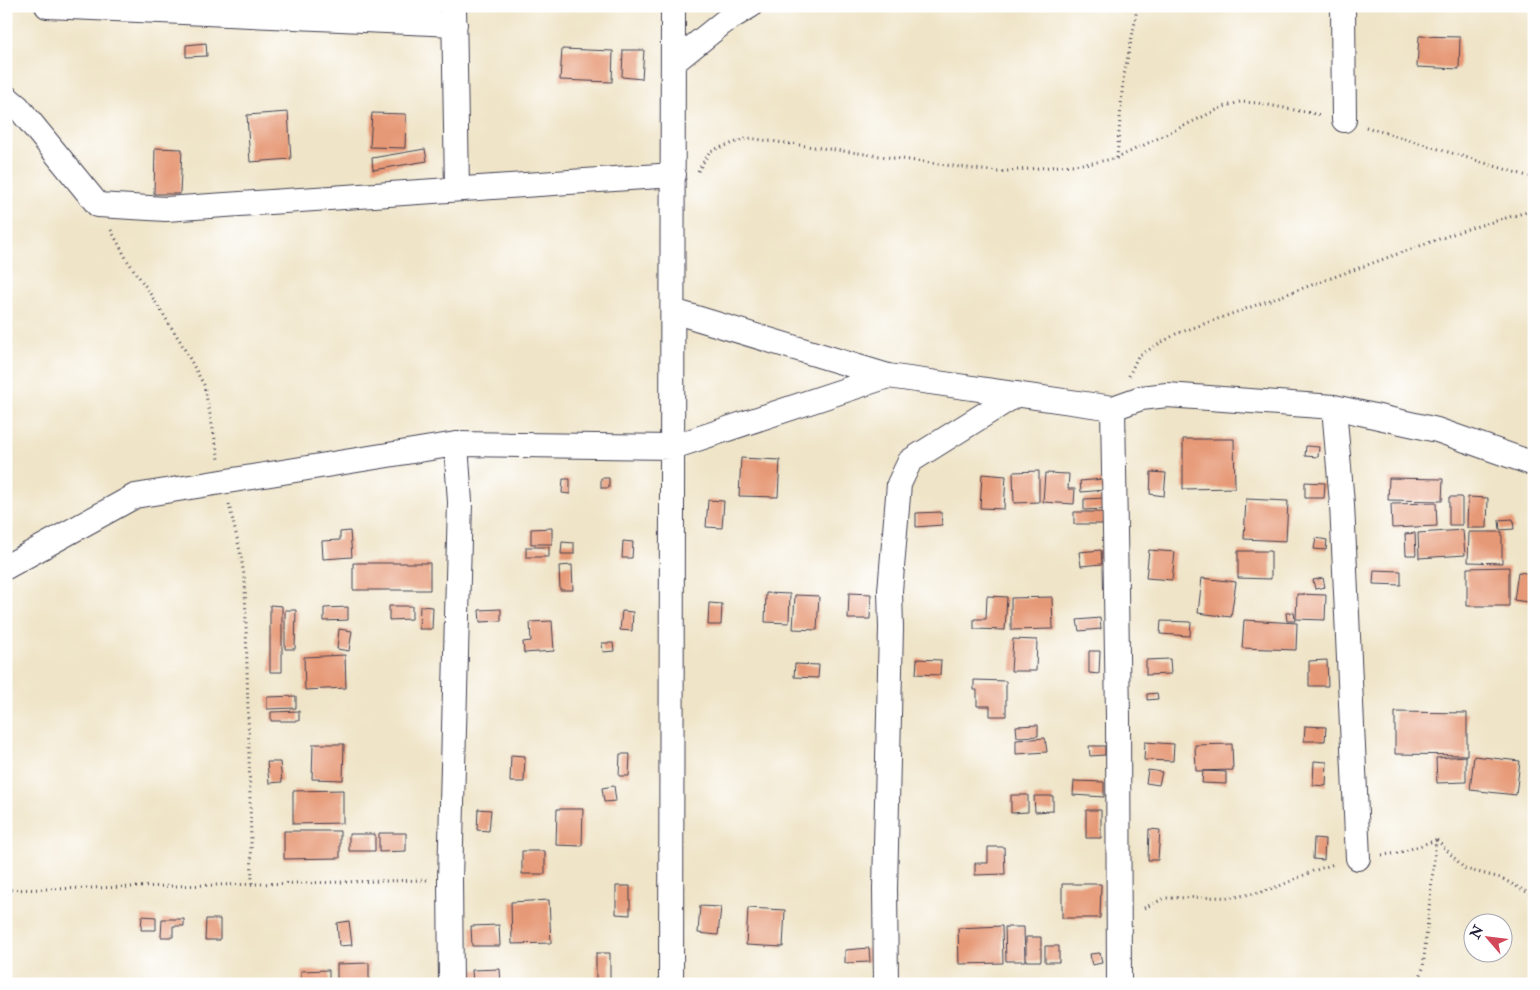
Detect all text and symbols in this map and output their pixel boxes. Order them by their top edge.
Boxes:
north arrow [1462,912,1512,962]
text: N [1466,922,1488,943]

